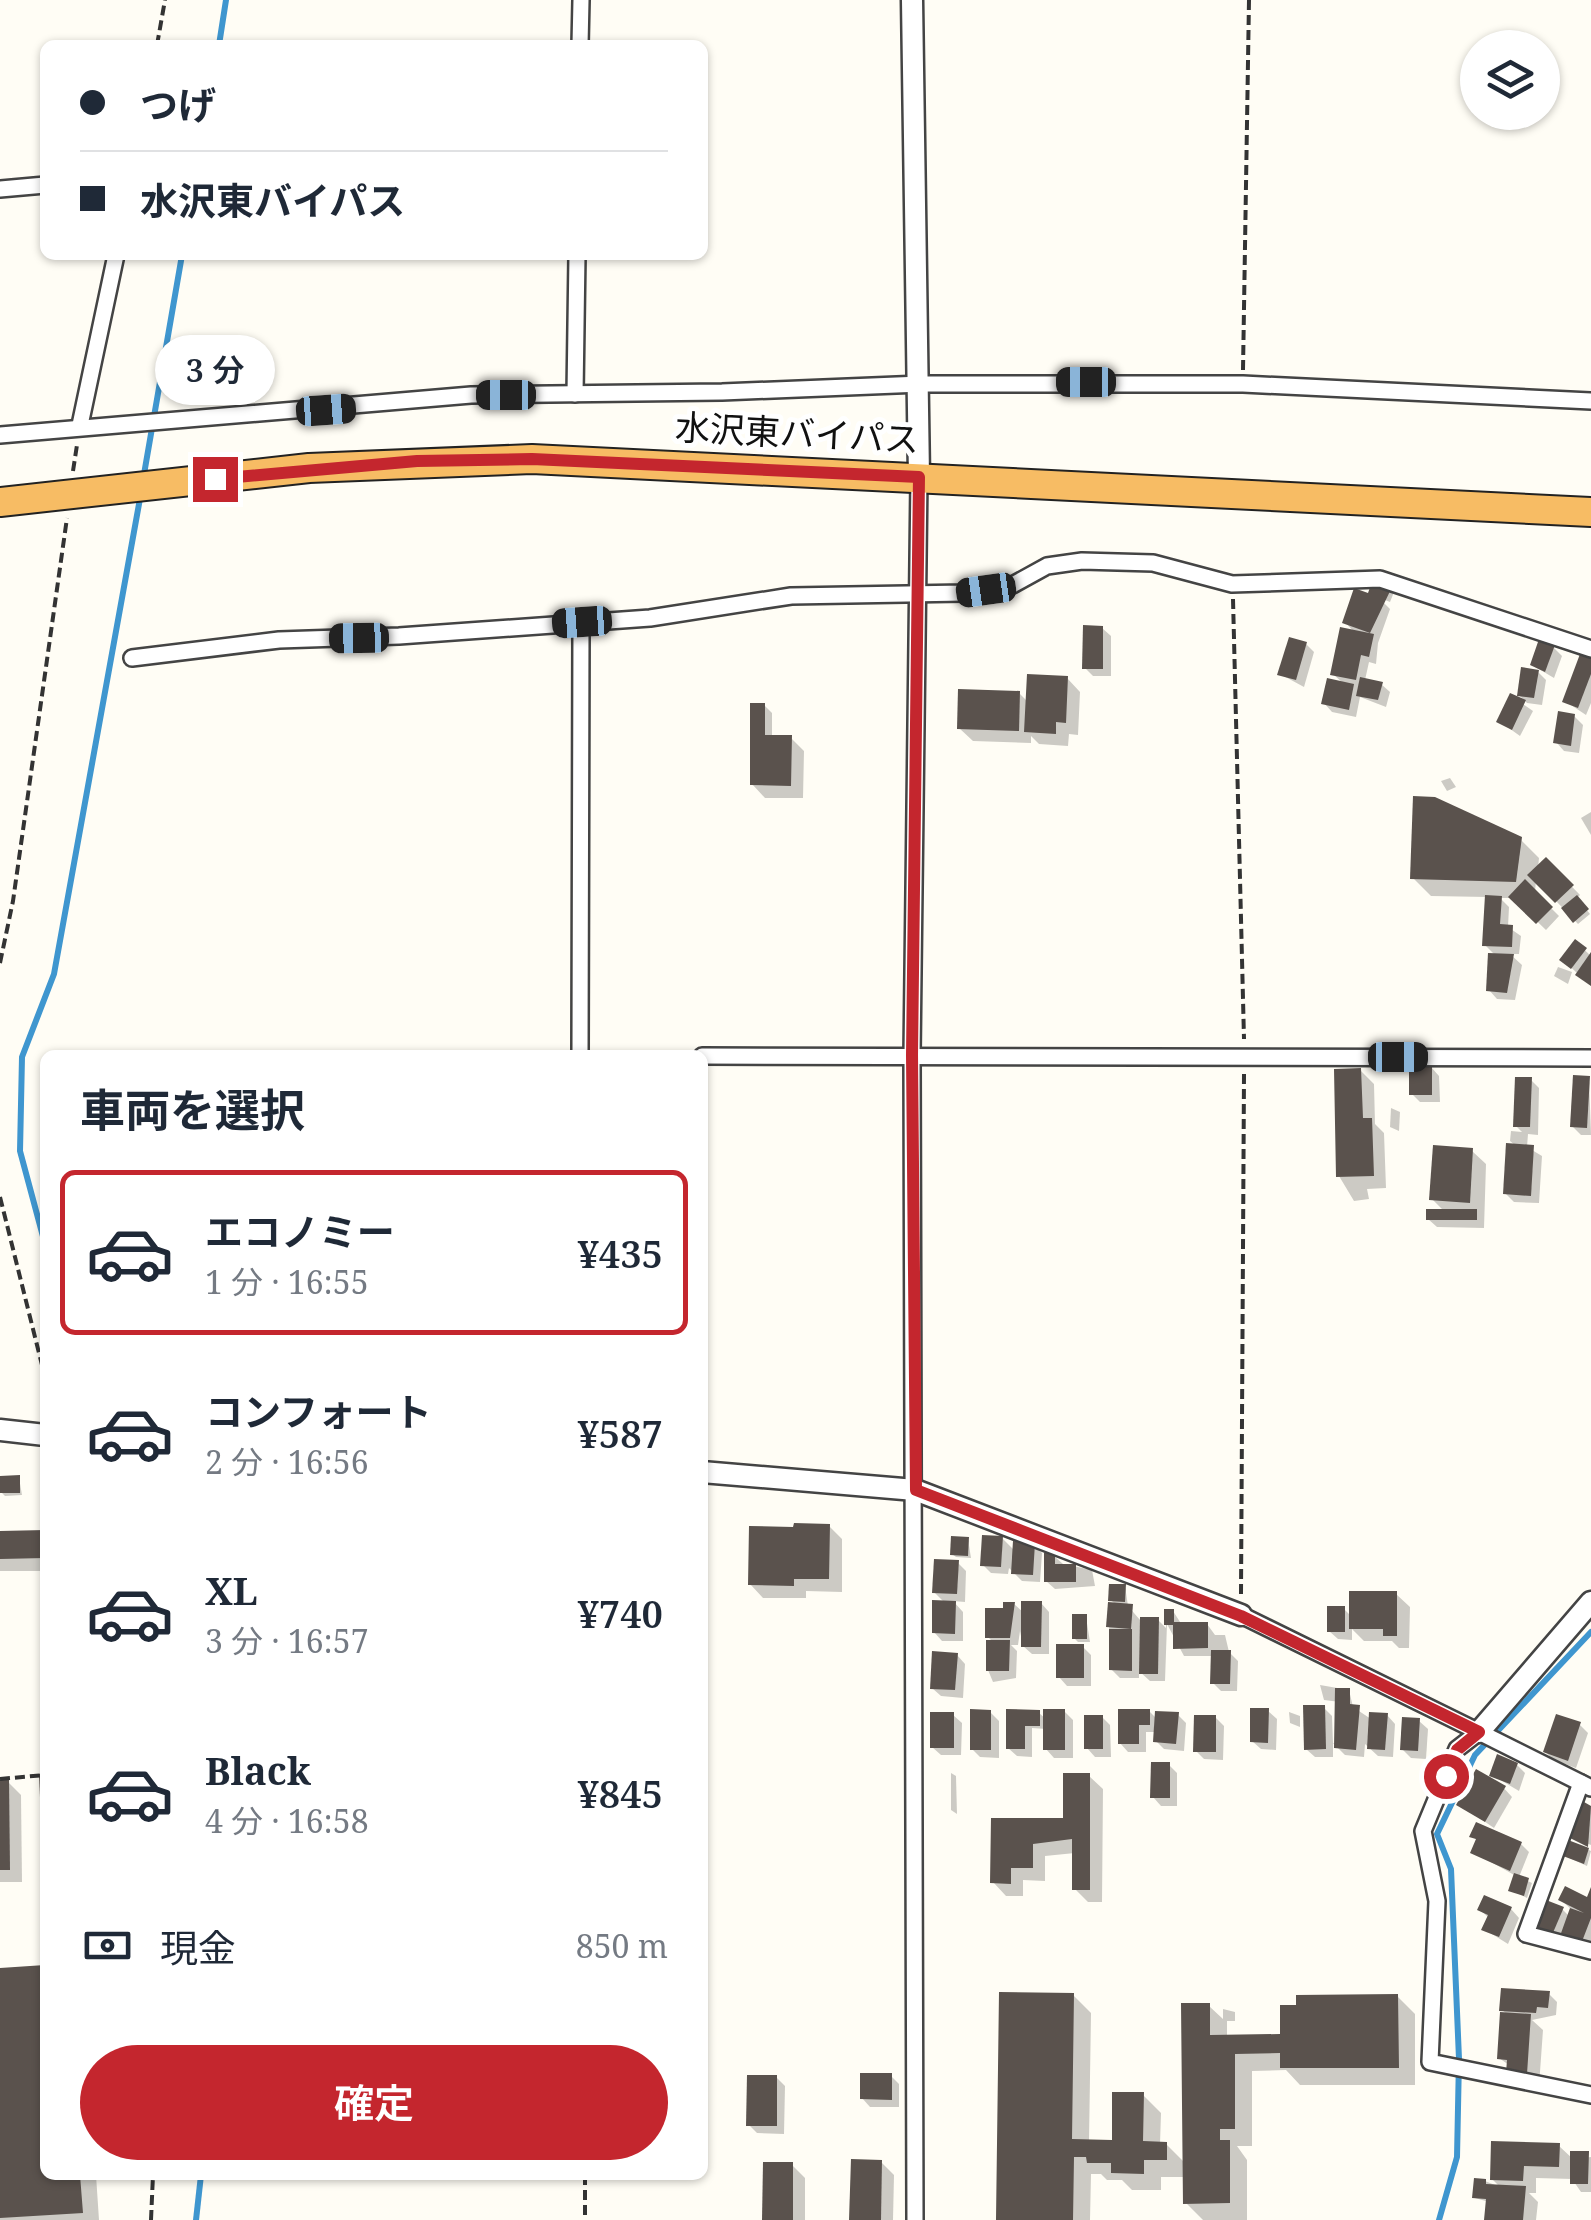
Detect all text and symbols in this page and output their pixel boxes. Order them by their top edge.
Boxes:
map controls [1460,30,1560,130]
button: layers [1460,30,1560,130]
text: つげ [140,78,216,130]
text: 水沢東バイパス [140,174,405,226]
callout: 3 分 [155,334,275,404]
text: 3 分 [186,348,244,391]
car [1056,367,1116,397]
car [476,380,536,410]
car [295,393,357,427]
street label: 水沢東バイパス [674,403,920,462]
route end [193,457,238,502]
car [954,571,1018,609]
car [551,605,613,639]
car [329,622,389,654]
car [1368,1042,1428,1072]
text: 車両を選択 [80,1079,305,1140]
text: エコノミー [205,1205,395,1257]
icon: car [85,1208,175,1298]
text: ¥435 [577,1227,663,1279]
text: 1 分 · 16:55 [205,1260,369,1303]
text: コンフォート [205,1385,432,1437]
icon: car [85,1388,175,1478]
text: ¥587 [577,1407,663,1459]
text: 2 分 · 16:56 [205,1440,369,1483]
text: XL [205,1564,258,1616]
icon: car [85,1568,175,1658]
text: ¥740 [577,1587,663,1639]
text: 3 分 · 16:57 [205,1619,369,1662]
text: Black [205,1744,311,1796]
icon: car [85,1748,175,1838]
route start [1424,1754,1469,1799]
text: ¥845 [577,1767,663,1819]
text: 4 分 · 16:58 [205,1799,369,1842]
icon: cash [80,1918,135,1973]
text: 現金 [160,1921,236,1973]
text: 850 m [576,1924,668,1967]
button: 確定 [80,2045,668,2160]

